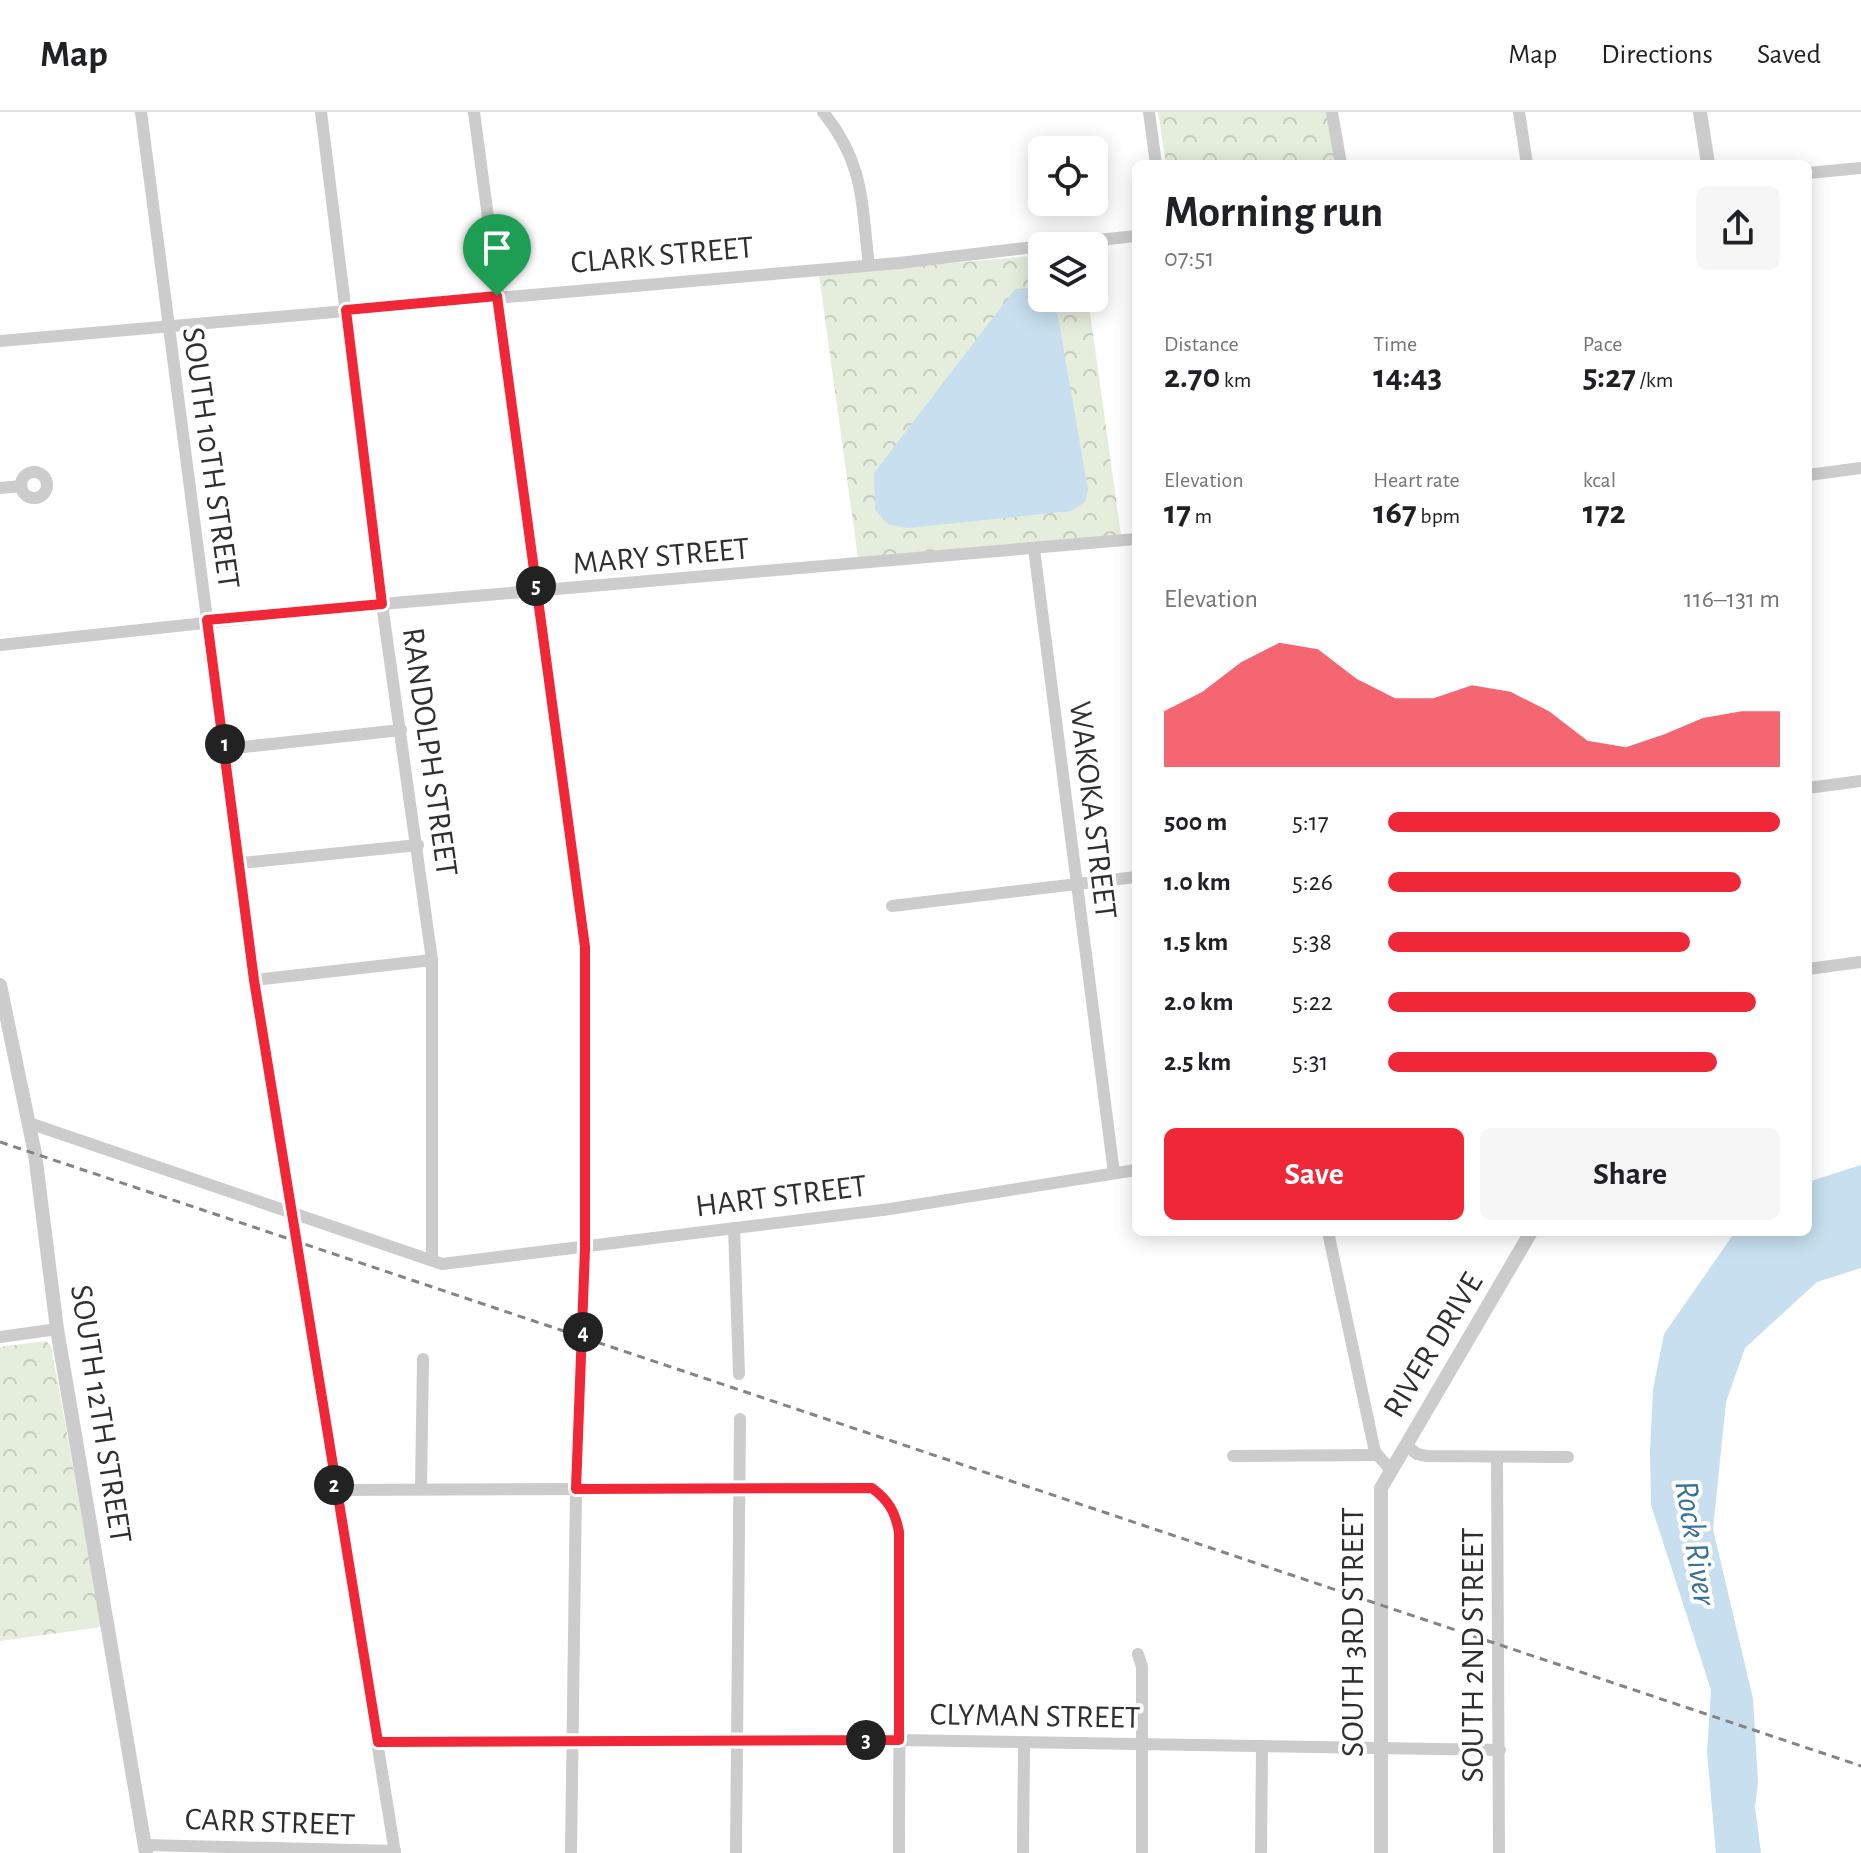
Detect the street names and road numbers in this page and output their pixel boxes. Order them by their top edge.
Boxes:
street label: CLARK STREET [569,231,755,279]
street label: SOUTH 10TH STREET [177,325,245,591]
street label: MARY STREET [571,532,751,580]
street label: RANDOLPH STREET [397,626,463,879]
street label: WAKOKA STREET [1064,699,1122,921]
street label: HART STREET [693,1170,869,1222]
street label: RIVER DRIVE [1378,1267,1488,1423]
street label: SOUTH 12TH STREET [65,1282,137,1546]
street label: SOUTH 3RD STREET [1337,1507,1369,1757]
street label: SOUTH 2ND STREET [1457,1527,1489,1783]
street label: CLYMAN STREET [929,1698,1141,1734]
street label: CARR STREET [184,1803,356,1841]

